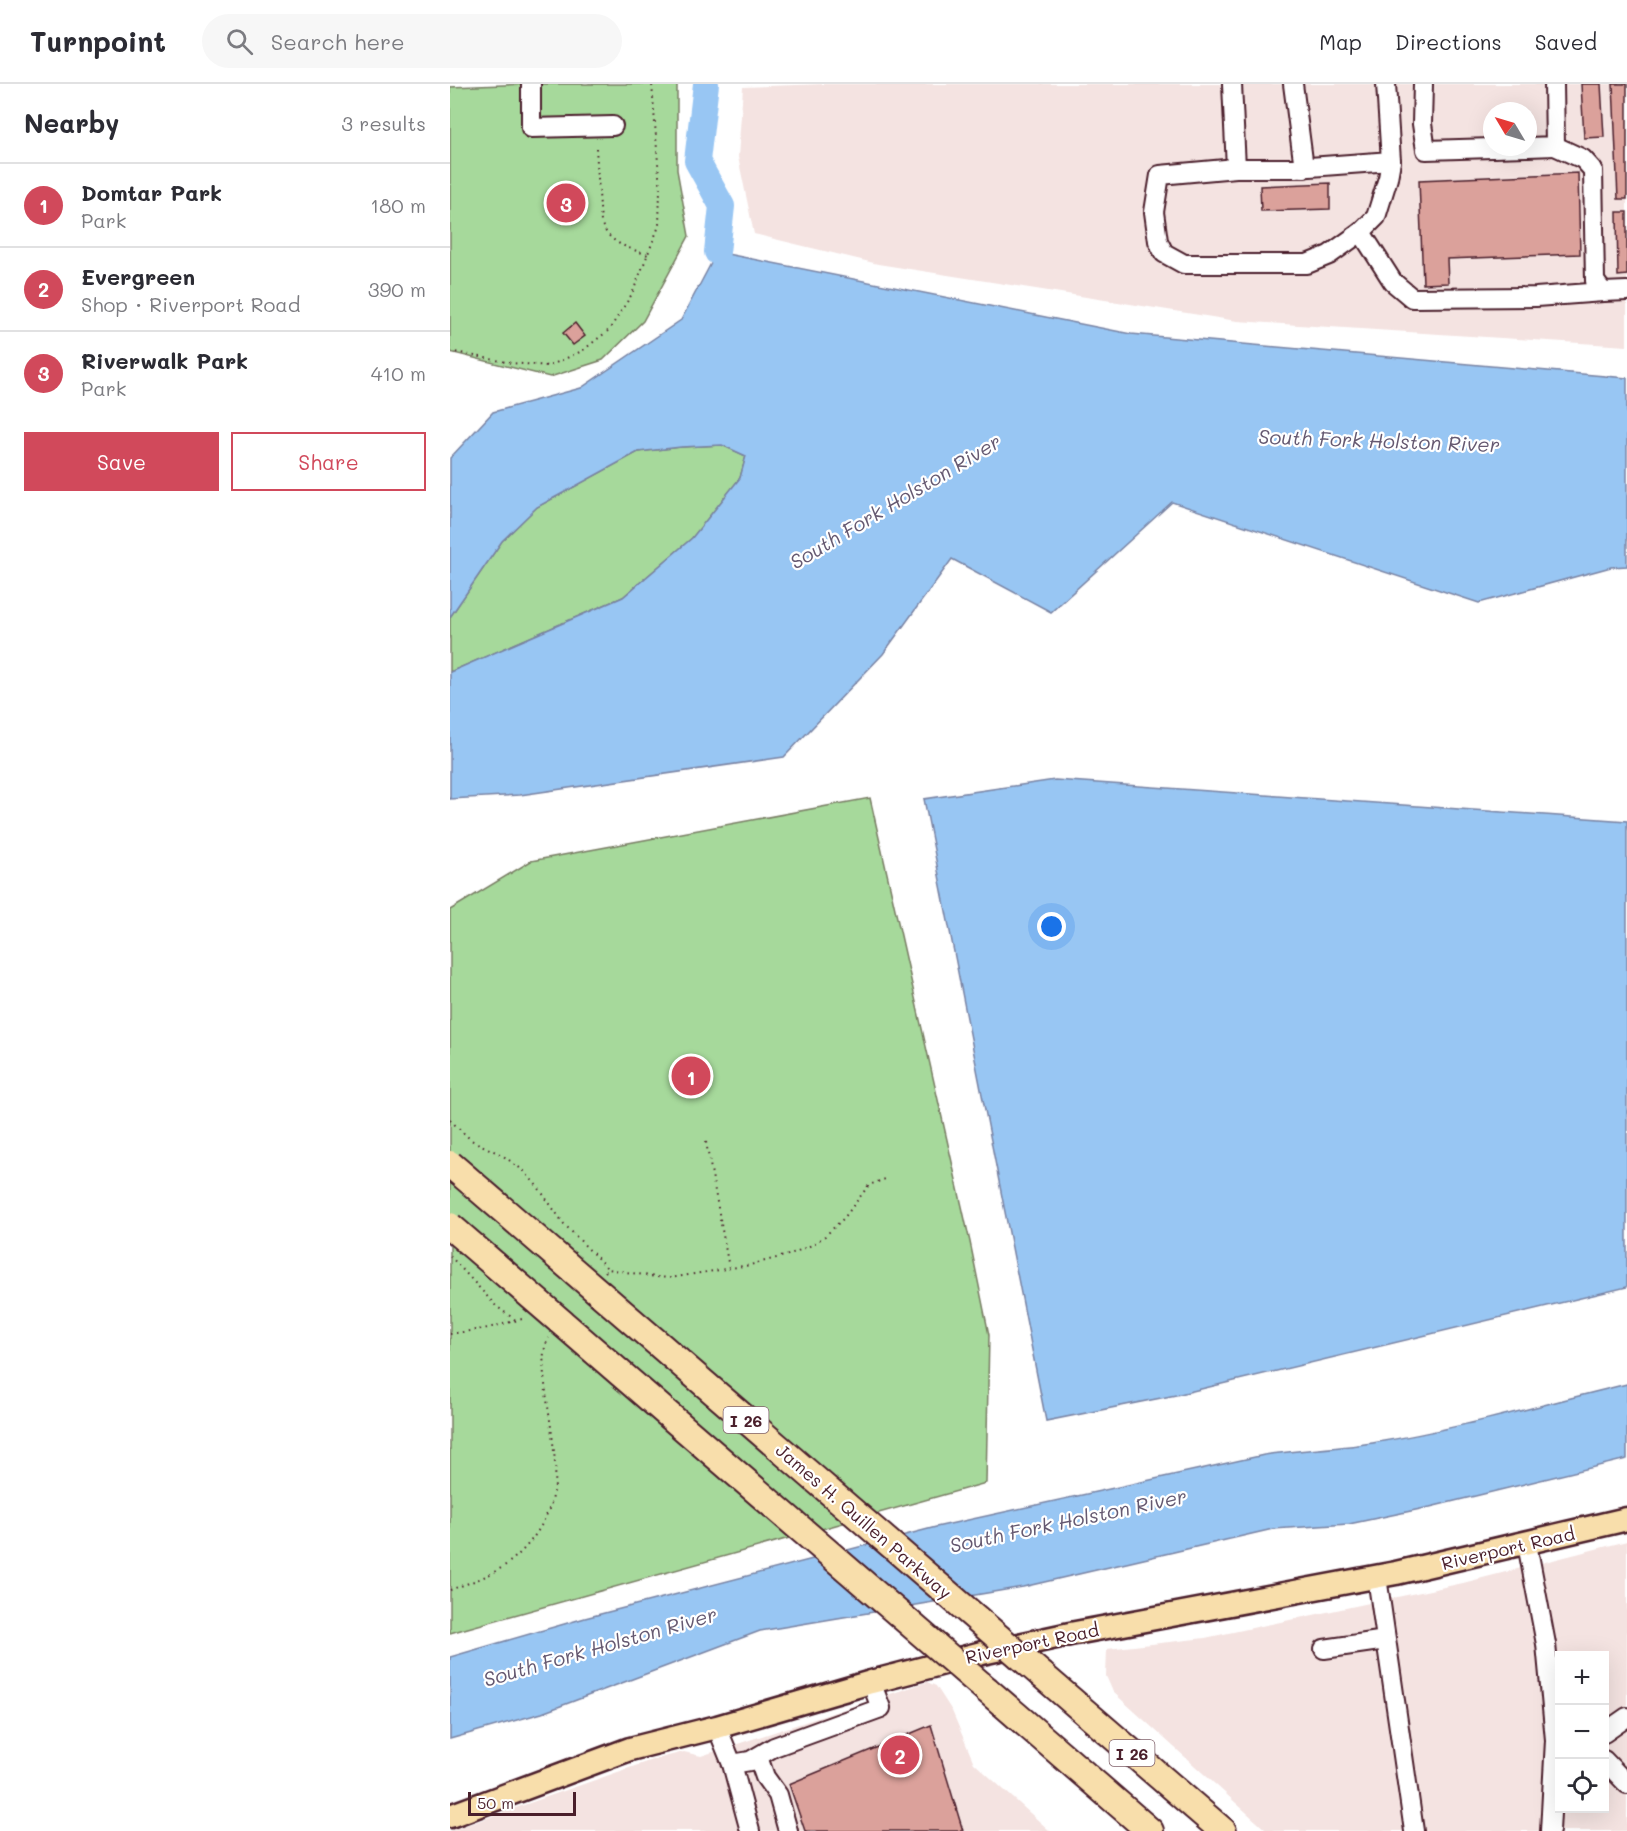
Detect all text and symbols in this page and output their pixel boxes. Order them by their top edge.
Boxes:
search box [202,14,622,68]
text: Turnpoint [30,23,166,59]
icon: search [223,25,256,58]
text: Search here [271,27,405,56]
text: Map [1319,28,1362,55]
text: Directions [1395,28,1502,55]
text: Saved [1535,28,1597,55]
north arrow [1483,102,1537,156]
text: Nearby [24,106,119,140]
text: 3 results [341,110,426,136]
text: Domtar Park [81,178,222,207]
pin: 3 [546,180,586,226]
text: 1 [39,192,48,218]
text: 180 m [370,192,426,218]
text: Park [81,207,126,233]
text: Evergreen [81,262,195,291]
text: 2 [38,276,49,302]
text: 390 m [368,276,426,302]
text: Shop · Riverport Road [81,291,300,317]
text: Riverwalk Park [81,346,248,375]
text: 3 [38,360,50,386]
text: 410 m [371,360,426,386]
text: Park [81,375,126,401]
water label: South Fork Holston River [1258,423,1500,457]
water label: South Fork Holston River [785,428,1005,574]
button: Save [24,432,219,491]
button: Share [231,432,426,491]
your location [1037,912,1066,941]
pin: 1 [672,1054,710,1098]
road number: I 26 [724,1407,768,1433]
street label: James H. Quillen Parkway [771,1438,957,1604]
water label: South Fork Holston River [947,1482,1189,1558]
street label: Riverport Road [1439,1521,1577,1575]
water label: South Fork Holston River [480,1600,720,1692]
street label: Riverport Road [963,1617,1101,1669]
map controls [1555,1651,1609,1813]
button: + [1555,1651,1609,1705]
button: − [1555,1705,1609,1759]
pin: 2 [880,1732,920,1778]
road number: I 26 [1110,1740,1154,1766]
button: locate [1555,1759,1609,1813]
scale bar [468,1789,576,1816]
text: 50 m [477,1792,514,1813]

